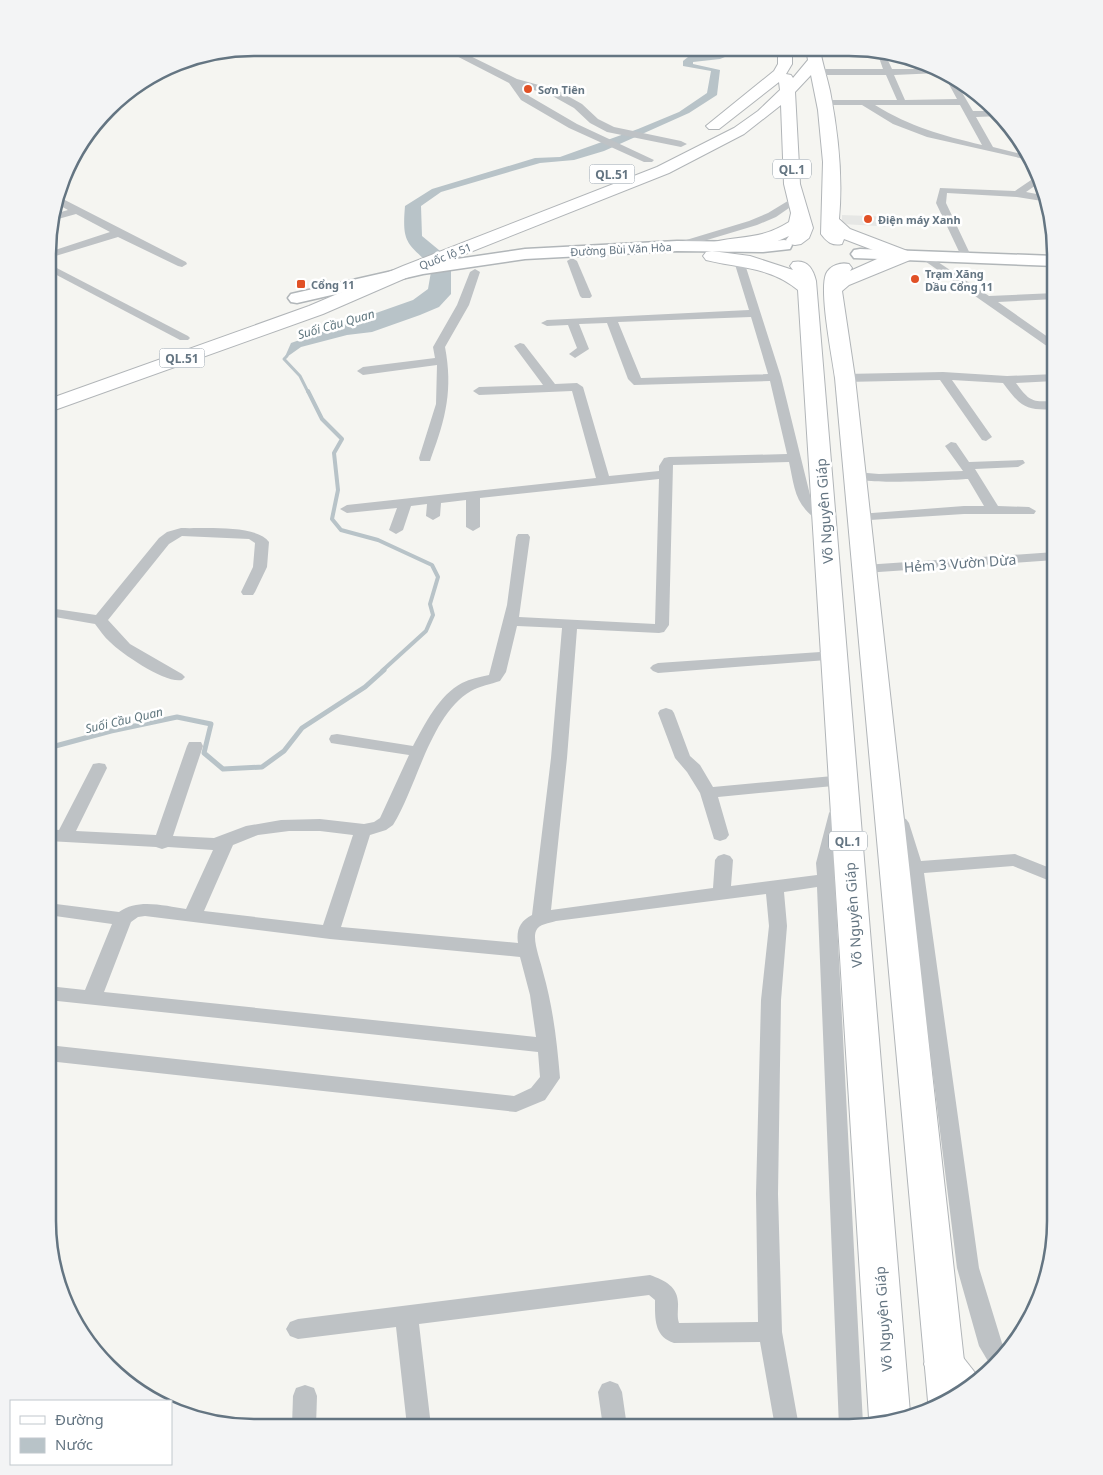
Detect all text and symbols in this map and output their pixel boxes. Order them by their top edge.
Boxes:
place label: Sơn Tiên [538,82,585,97]
marker: Sơn Tiên [522,83,534,95]
road number: QL.1 [773,160,811,178]
road number: QL.51 [590,164,634,183]
place label: Điện máy Xanh [878,212,961,227]
marker: Điện máy Xanh [862,213,874,225]
street label: Quốc lộ 51 [417,239,473,273]
street label: Đường Bùi Văn Hòa [570,239,672,259]
place label: Trạm Xăng Dầu Cổng 11 [925,266,993,294]
marker: Trạm Xăng Dầu Cổng 11 [909,273,921,285]
place label: Cổng 11 [311,277,354,292]
marker: Cổng 11 [295,278,307,290]
water label: Suối Cầu Quan [296,305,376,343]
road number: QL.51 [160,348,204,368]
street label: Võ Nguyên Giáp [811,458,837,564]
street label: Hẻm 3 Vườn Dừa [903,550,1017,576]
water label: Suối Cầu Quan [83,703,165,737]
road number: QL.1 [829,831,867,850]
street label: Võ Nguyên Giáp [840,862,866,968]
street label: Võ Nguyên Giáp [870,1266,896,1372]
legend [10,1400,172,1465]
text: Đường [55,1409,104,1429]
text: Nước [55,1434,93,1454]

